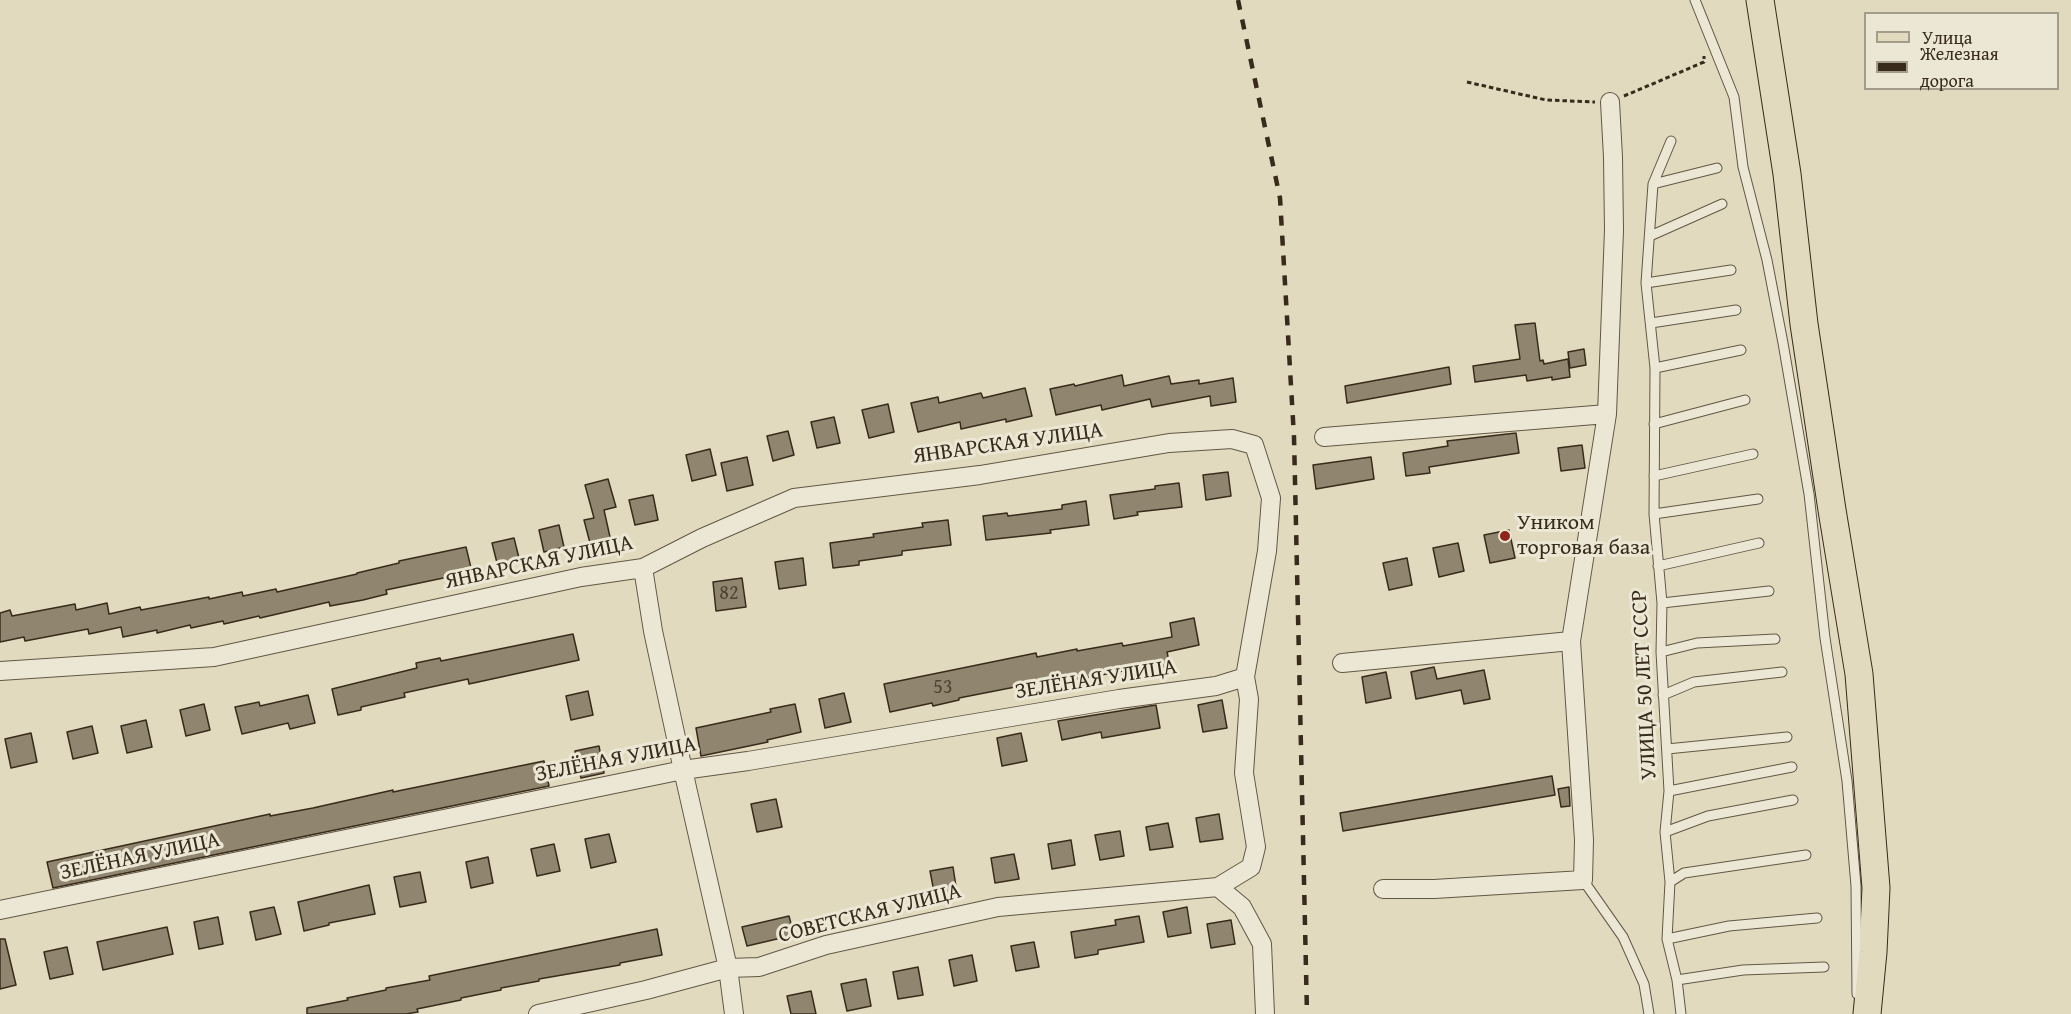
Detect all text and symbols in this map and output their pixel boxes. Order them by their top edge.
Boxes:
legend [1864,12,2059,90]
text: Улица [1922,24,1972,51]
text: Железная дорога [1920,40,1999,94]
street label: ЯНВАРСКАЯ УЛИЦА [911,418,1105,470]
place label: Уником торговая база [1517,510,1650,562]
marker: Уником торговая база [1498,529,1512,543]
street label: ЯНВАРСКАЯ УЛИЦА [443,530,635,596]
house number: 82 [719,582,739,606]
street label: УЛИЦА 50 ЛЕТ СССР [1627,589,1663,781]
street label: ЗЕЛЁНАЯ УЛИЦА [1013,654,1179,706]
house number: 53 [933,676,953,700]
street label: ЗЕЛЁНАЯ УЛИЦА [533,731,699,789]
street label: ЗЕЛЁНАЯ УЛИЦА [58,827,222,887]
street label: СОВЕТСКАЯ УЛИЦА [776,879,964,949]

